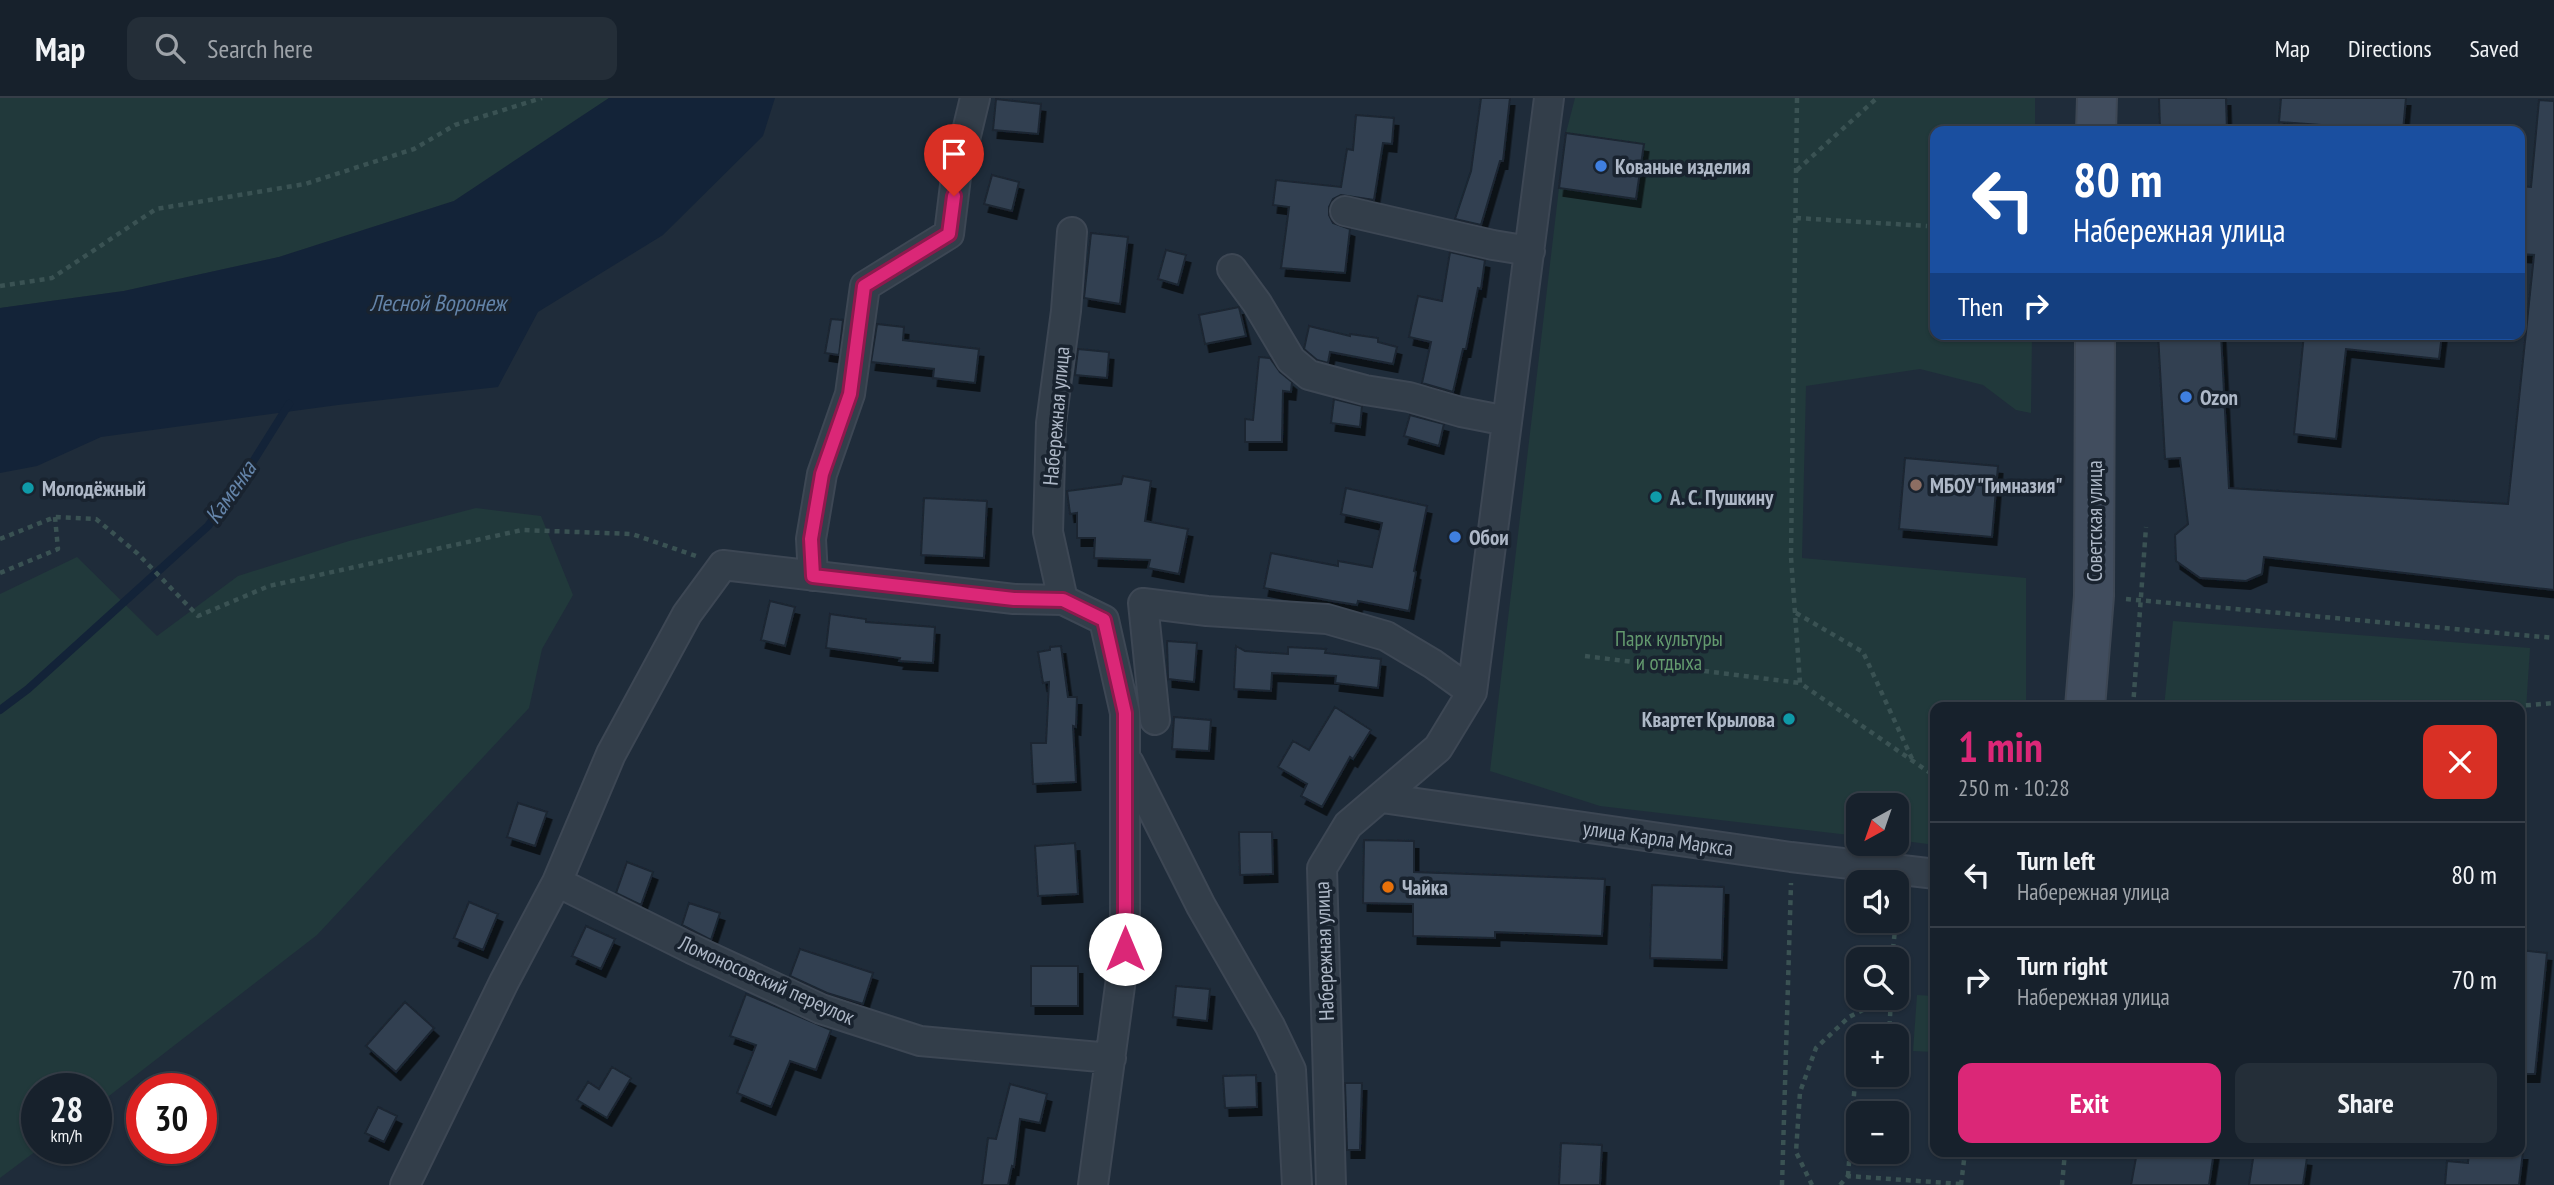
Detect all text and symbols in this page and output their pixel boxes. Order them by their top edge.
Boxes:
search box [127,17,617,80]
text: Map [35,27,85,70]
icon: search [151,29,189,67]
text: Search here [207,32,313,65]
text: Map [2275,33,2310,64]
text: Directions [2348,33,2432,64]
text: Saved [2470,33,2519,64]
pin [924,124,984,196]
icon: arrive [935,135,973,173]
text: 80 m [2073,147,2162,211]
place label: Кованые изделия [1615,153,1750,180]
icon: left [1958,154,2049,245]
marker: Кованые изделия [1593,158,1609,174]
text: Набережная улица [2073,209,2285,251]
icon: right [2017,287,2055,325]
water label: Лесной Воронеж [369,288,509,317]
text: Then [1958,290,2003,323]
street label: Набережная улица [1036,345,1076,487]
place label: Ozon [2200,384,2238,411]
marker: Ozon [2178,389,2194,405]
water label: Каменка [198,453,263,529]
street label: Советская улица [2081,460,2108,582]
place label: МБОУ "Гимназия" [1930,472,2063,499]
place label: Молодёжный [42,475,146,502]
marker: МБОУ "Гимназия" [1908,477,1924,493]
marker: Молодёжный [20,480,36,496]
place label: А. С. Пушкину [1669,484,1774,511]
marker: А. С. Пушкину [1648,489,1664,505]
place label: Обои [1469,524,1509,551]
marker: Обои [1447,529,1463,545]
park label: Парк культуры и отдыха [1615,625,1723,676]
place label: Квартет Крылова [1642,706,1775,733]
marker: Квартет Крылова [1781,711,1797,727]
text: 1 min [1958,719,2043,774]
button: close [2423,725,2497,799]
text: 250 m · 10:28 [1958,773,2070,802]
north arrow [1846,793,1909,856]
map controls [1846,793,1909,1164]
street label: улица Карла Маркса [1581,814,1735,862]
text: Turn left [2017,844,2095,877]
icon: left [1958,856,1996,894]
text: 80 m [2451,858,2497,891]
button: sound [1846,870,1909,933]
place label: Чайка [1402,874,1448,901]
text: Набережная улица [2017,877,2170,906]
marker: Чайка [1380,879,1396,895]
street label: Набережная улица [1308,881,1340,1021]
position arrow [1088,912,1162,986]
street label: Ломоносовский переулок [674,929,859,1031]
button: search [1846,947,1909,1010]
text: Turn right [2017,949,2108,982]
icon: right [1958,961,1996,999]
text: 70 m [2451,963,2497,996]
text: Набережная улица [2017,982,2170,1011]
button: + [1846,1024,1909,1087]
button: Exit [1958,1063,2221,1143]
button: Share [2235,1063,2497,1143]
speed limit sign: 30 [126,1073,217,1164]
text: 28 [50,1086,83,1132]
button: − [1846,1101,1909,1164]
text: km/h [51,1124,82,1147]

